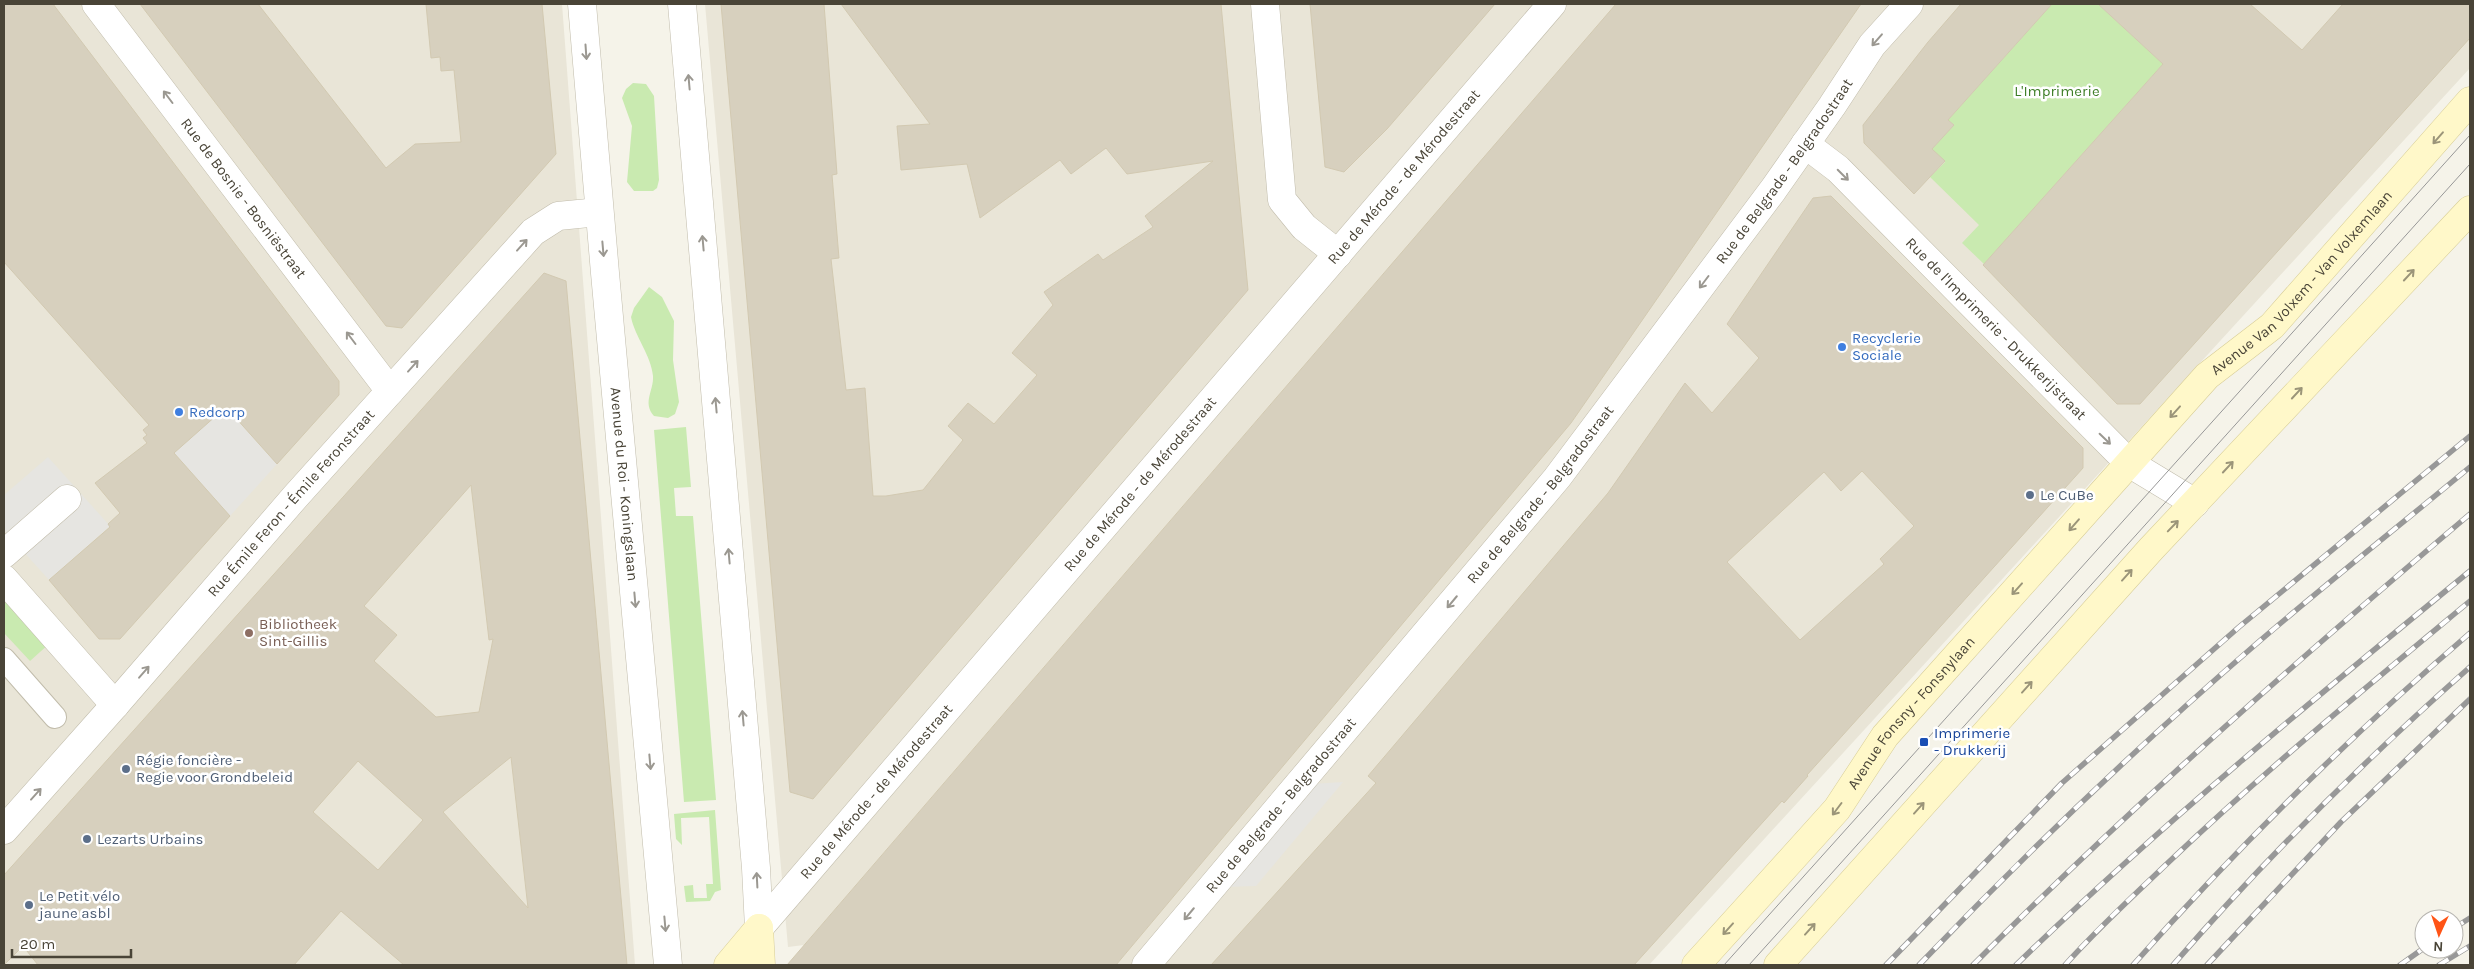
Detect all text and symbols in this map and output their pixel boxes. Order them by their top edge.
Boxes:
one-way arrow [1871,33,1882,46]
one-way arrow [582,44,591,60]
one-way arrow [684,74,693,90]
street label: Rue de Belgrade - Belgradostraat [1712,75,1857,267]
park label: L'Imprimerie [2014,82,2100,100]
street label: Rue de Mérode - de Mérodestraat [1324,85,1484,268]
one-way arrow [162,91,173,104]
street label: Rue de Bosnie - Bosniëstraat [177,115,310,282]
one-way arrow [2433,131,2444,144]
one-way arrow [1837,168,1849,181]
street label: Avenue Van Volxem - Van Volxemlaan [2207,187,2396,379]
street label: Rue de l'Imprimerie - Drukkerijstraat [1902,234,2090,424]
one-way arrow [698,236,707,252]
one-way arrow [516,238,527,251]
one-way arrow [598,241,607,257]
one-way arrow [2403,268,2415,281]
one-way arrow [1699,275,1709,289]
place label: Recyclerie Sociale [1852,329,1921,364]
one-way arrow [346,332,357,345]
marker: Recyclerie Sociale [1836,341,1848,353]
one-way arrow [407,359,419,372]
street label: Avenue du Roi - Koningslaan [606,386,642,582]
one-way arrow [2291,387,2303,399]
street label: Rue de Mérode - de Mérodestraat [1060,393,1220,575]
one-way arrow [712,398,721,414]
street label: Rue de Belgrade - Belgradostraat [1463,401,1618,587]
place label: Redcorp [189,403,245,421]
street label: Rue Émile Feron - Émile Feronstraat [204,405,378,600]
marker: Redcorp [173,406,185,418]
one-way arrow [2169,406,2180,419]
one-way arrow [2099,433,2112,445]
one-way arrow [2222,461,2234,474]
place label: Le CuBe [2040,486,2094,504]
marker: Le CuBe [2024,489,2036,501]
one-way arrow [2068,519,2079,532]
one-way arrow [2167,520,2179,532]
one-way arrow [725,548,734,564]
one-way arrow [2122,569,2133,582]
one-way arrow [2011,582,2023,595]
one-way arrow [630,592,640,608]
one-way arrow [1446,596,1458,609]
place label: Bibliotheek Sint-Gillis [259,615,337,650]
marker: Bibliotheek Sint-Gillis [243,627,255,639]
street label: Avenue Fonsny - Fonsnylaan [1843,633,1979,793]
one-way arrow [138,666,149,679]
one-way arrow [2021,681,2033,694]
street label: Rue de Mérode - de Mérodestraat [796,700,956,883]
one-way arrow [739,710,748,726]
street label: Rue de Belgrade - Belgradostraat [1202,714,1360,897]
place label: Imprimerie - Drukkerij [1934,724,2010,759]
marker: Imprimerie - Drukkerij [1918,736,1930,748]
place label: Régie foncière - Regie voor Grondbeleid [136,751,293,786]
one-way arrow [645,754,655,770]
marker: Régie foncière - Regie voor Grondbeleid [120,763,132,775]
one-way arrow [30,787,42,800]
one-way arrow [1832,802,1843,815]
one-way arrow [1913,802,1924,815]
place label: Lezarts Urbains [97,830,203,848]
marker: Lezarts Urbains [81,833,93,845]
one-way arrow [752,872,762,888]
place label: Le Petit vélo jaune asbl [37,887,120,922]
marker: Le Petit vélo jaune asbl [23,899,35,911]
one-way arrow [1184,907,1195,920]
north arrow [2414,909,2464,959]
one-way arrow [660,916,669,932]
one-way arrow [1804,922,1816,935]
one-way arrow [1723,923,1734,936]
scale bar [12,926,131,958]
text: 20 m [20,935,55,953]
text: N [2433,938,2444,955]

